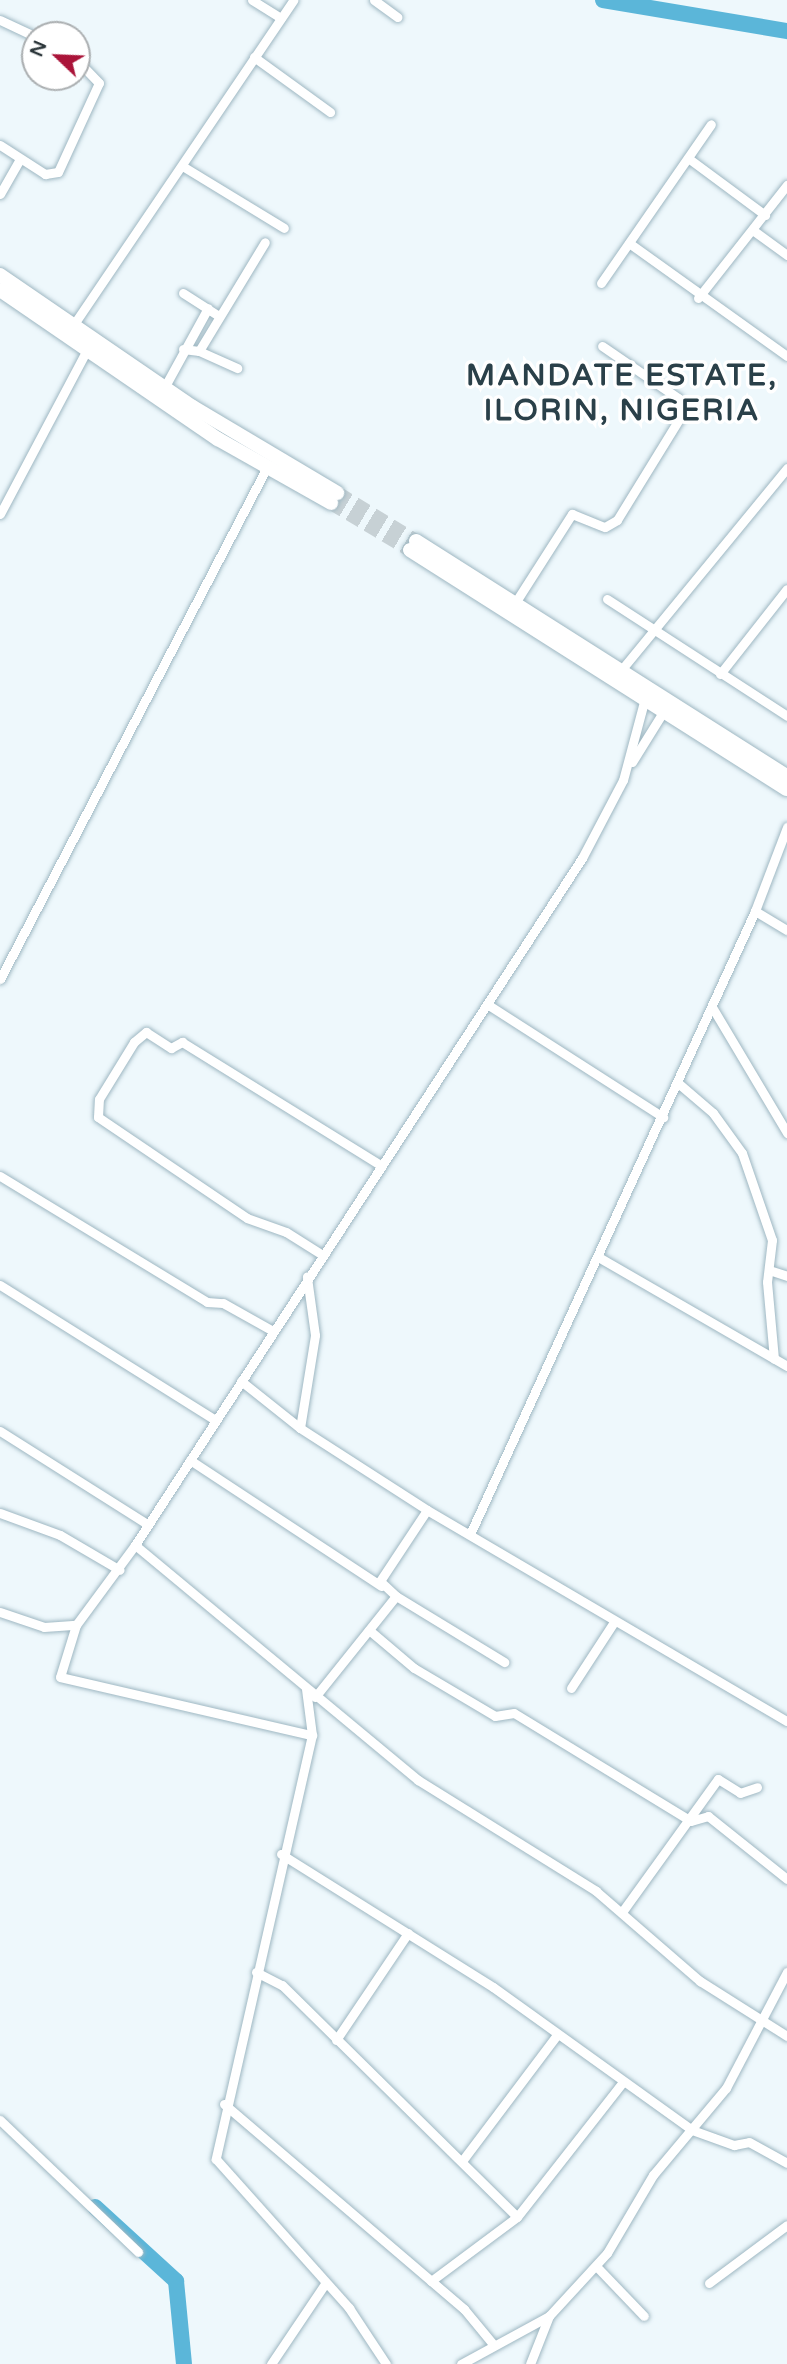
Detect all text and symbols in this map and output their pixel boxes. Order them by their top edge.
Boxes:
north arrow [21,21,91,91]
text: N [25,37,52,60]
district label: MANDATE ESTATE, ILORIN, NIGERIA [468,358,776,428]

